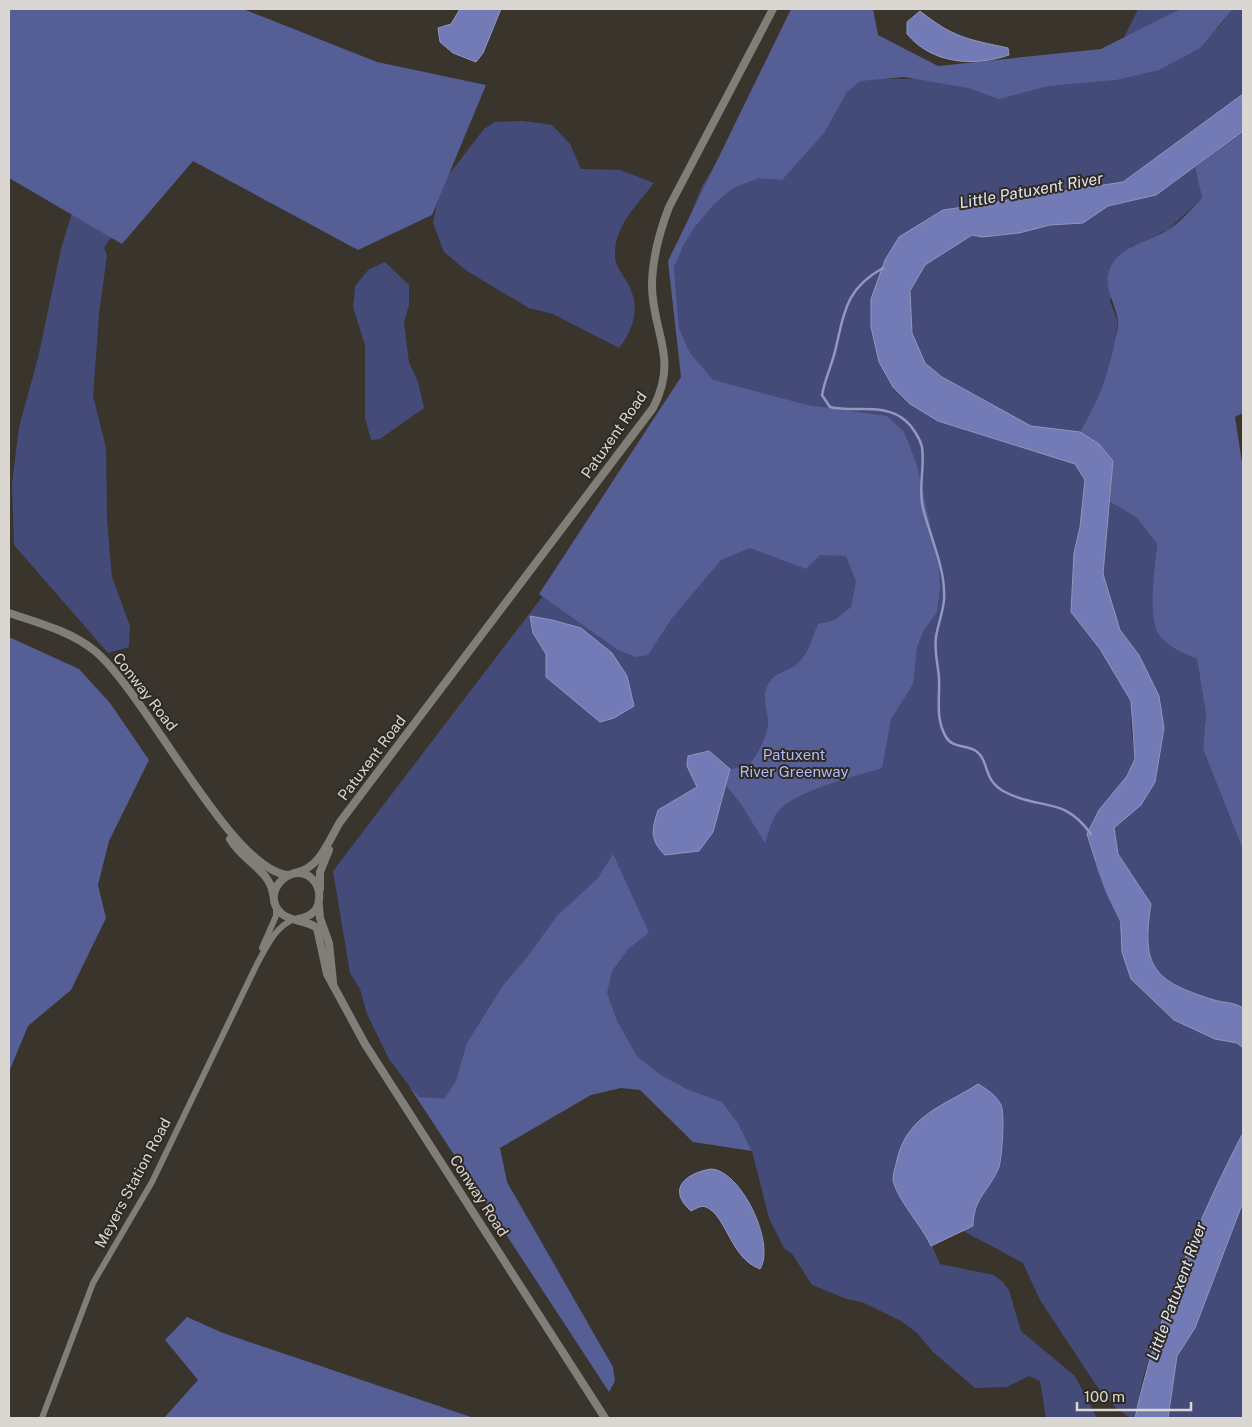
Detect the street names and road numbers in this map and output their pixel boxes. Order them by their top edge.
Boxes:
street label: Patuxent Road [577,388,650,481]
street label: Conway Road [110,649,181,734]
street label: Patuxent Road [334,712,409,803]
street label: Meyers Station Road [91,1115,174,1250]
street label: Conway Road [447,1152,512,1240]

